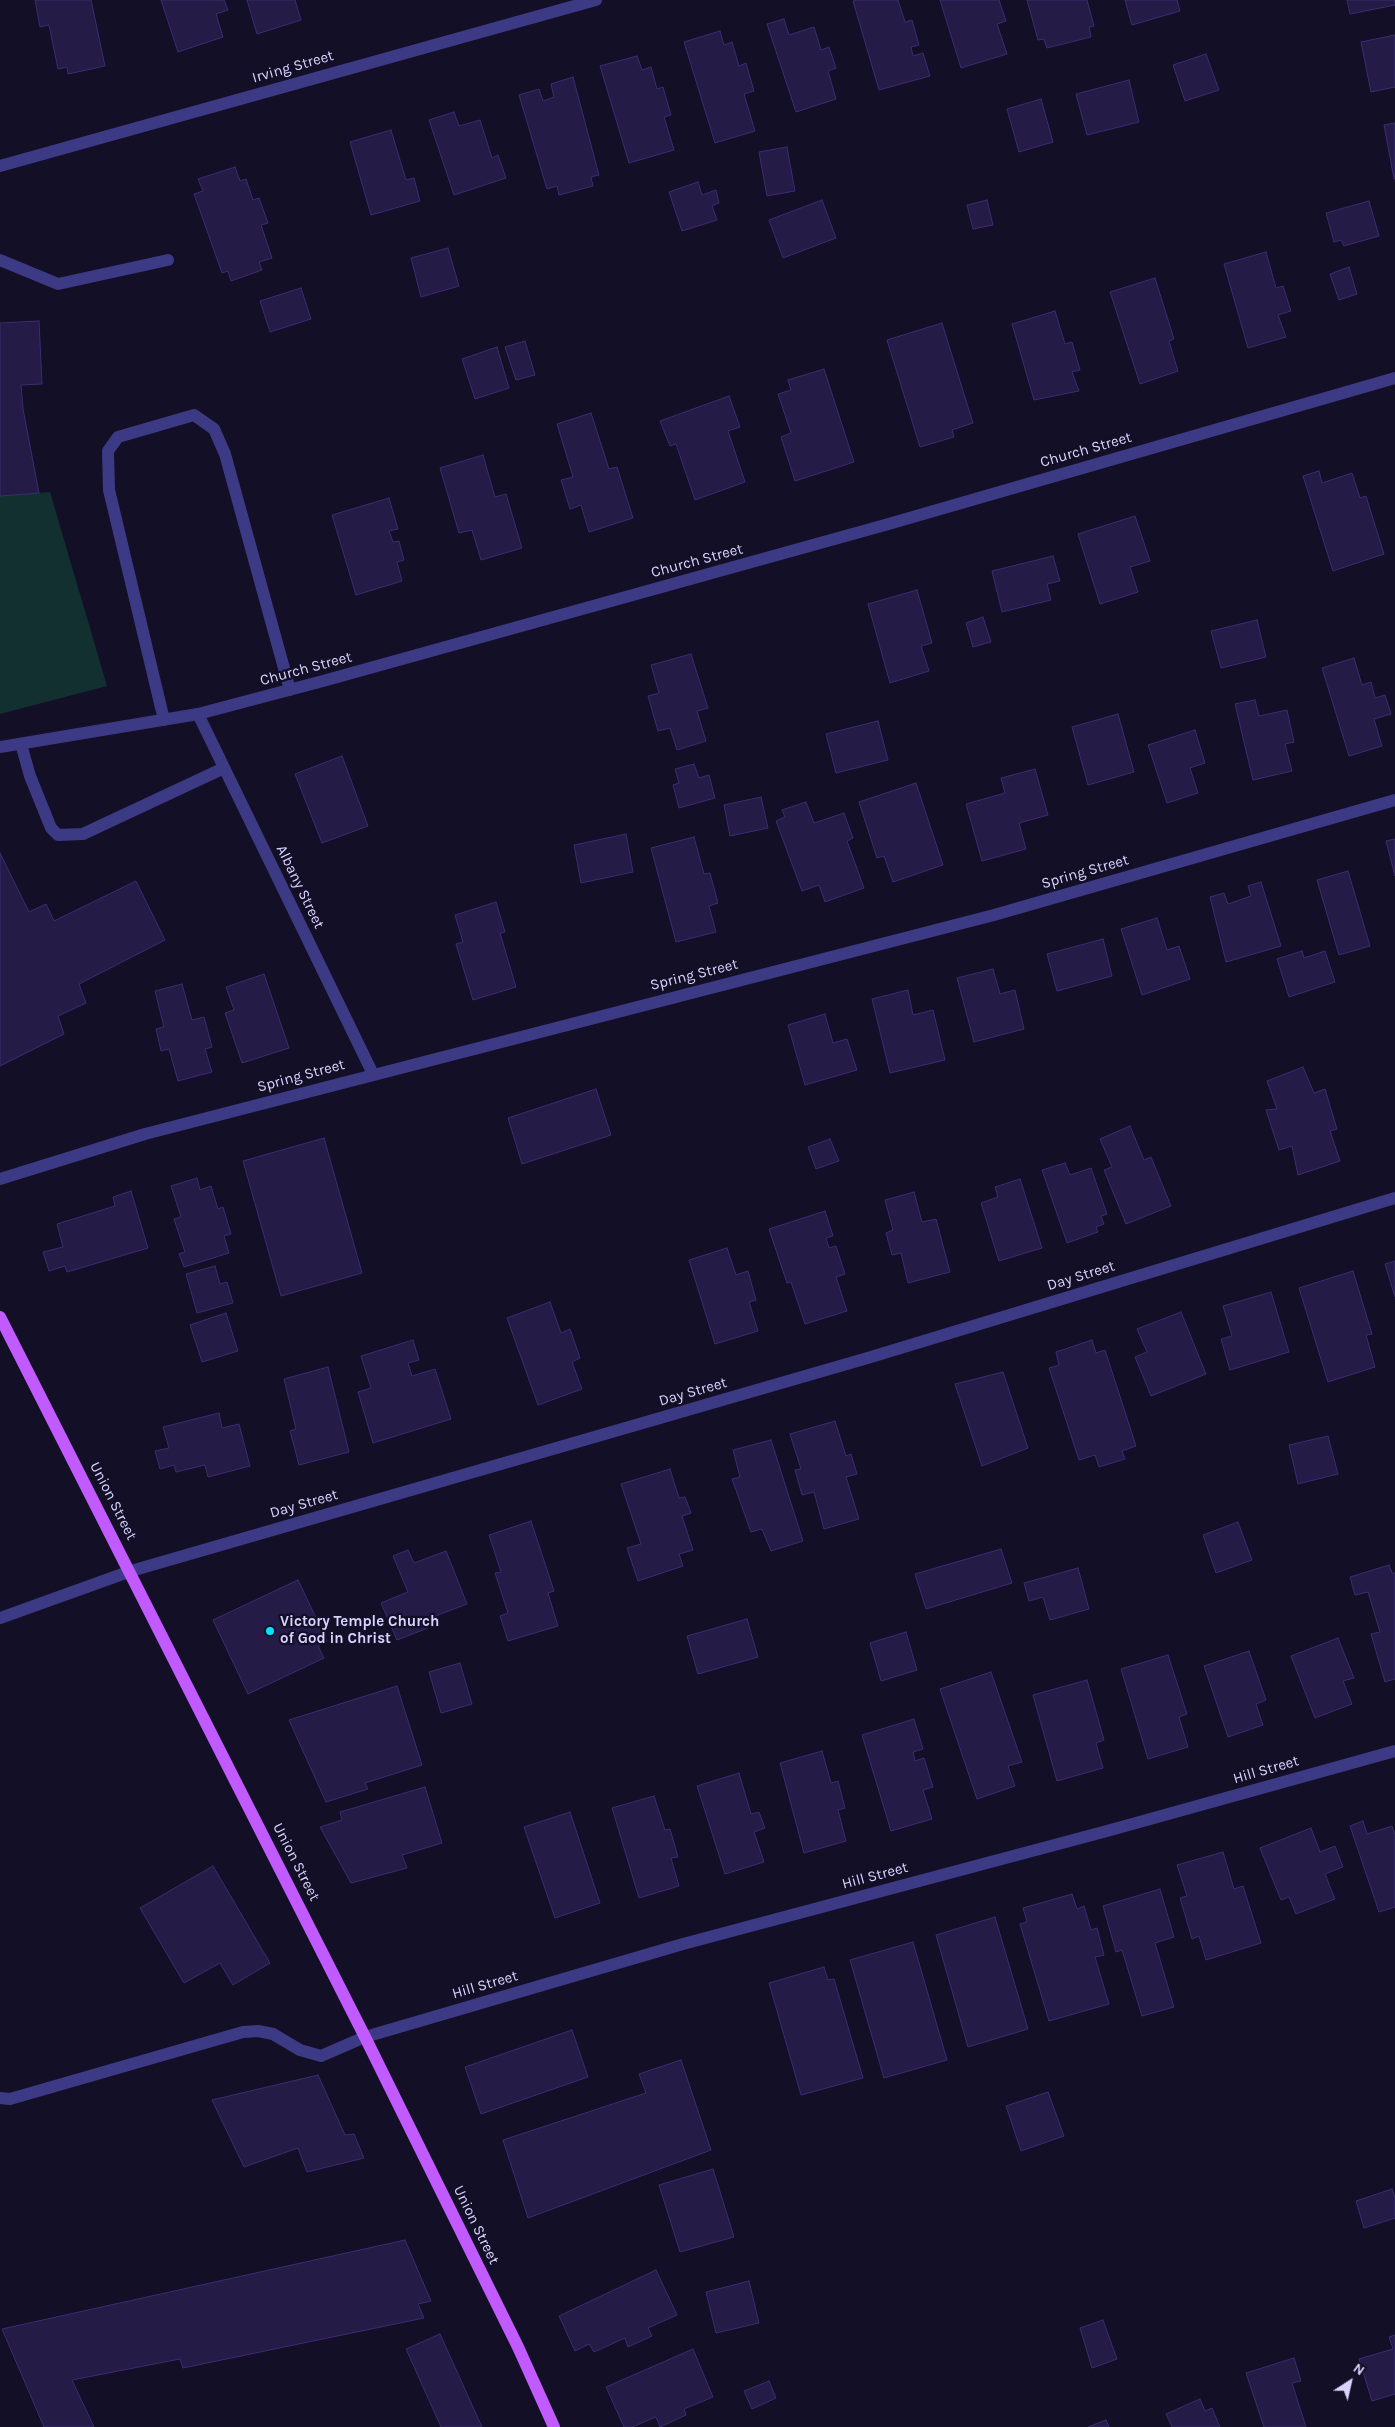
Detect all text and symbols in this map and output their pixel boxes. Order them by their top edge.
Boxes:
street label: Irving Street [250,47,336,87]
street label: Church Street [1038,428,1134,472]
street label: Church Street [649,540,745,582]
street label: Church Street [258,648,354,690]
street label: Albany Street [272,842,328,932]
street label: Spring Street [1039,851,1131,893]
street label: Spring Street [648,955,740,995]
street label: Spring Street [255,1056,347,1096]
street label: Day Street [1045,1257,1117,1295]
street label: Day Street [657,1374,729,1410]
street label: Union Street [86,1459,140,1543]
street label: Day Street [268,1486,340,1522]
place label: Victory Temple Church of God in Christ [280,1613,439,1648]
marker: Victory Temple Church of God in Christ [264,1625,276,1637]
street label: Hill Street [1231,1752,1301,1788]
street label: Union Street [269,1820,323,1904]
street label: Hill Street [840,1859,910,1893]
street label: Hill Street [450,1967,520,2003]
street label: Union Street [449,2183,503,2267]
north arrow [1325,2357,1375,2407]
text: N [1350,2359,1368,2379]

